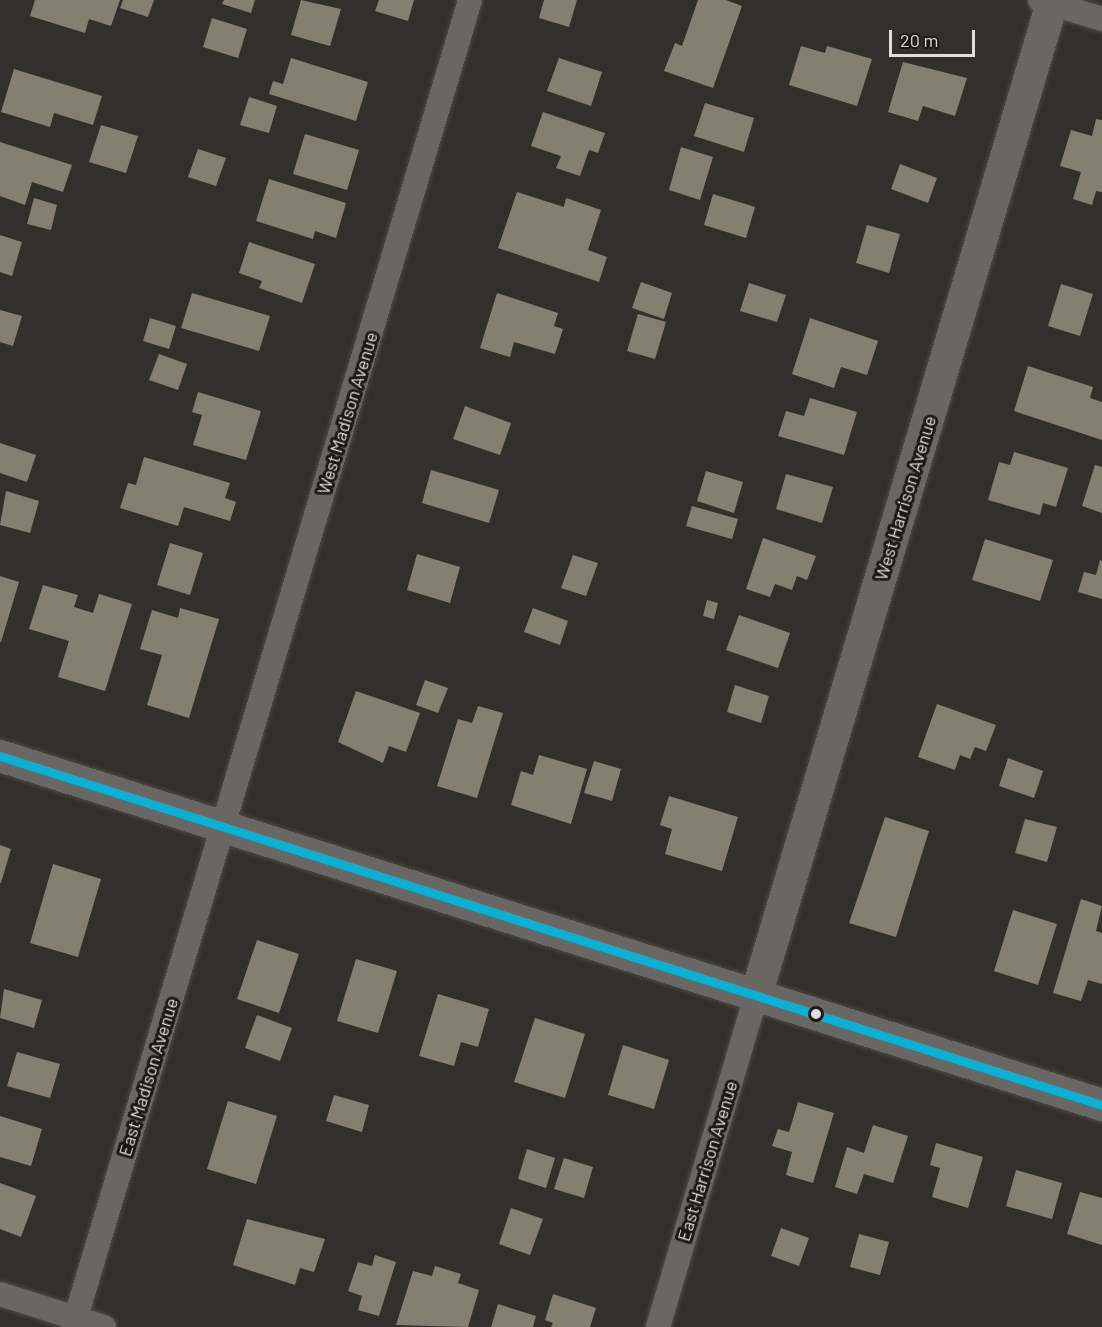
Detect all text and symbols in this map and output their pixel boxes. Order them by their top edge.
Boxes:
scale bar [892,18,978,56]
text: 20 m [900,29,938,51]
street label: West Madison Avenue [312,329,382,497]
street label: West Harrison Avenue [870,413,940,583]
street label: East Madison Avenue [114,995,182,1159]
unlabelled marker [810,1008,822,1020]
street label: East Harrison Avenue [672,1078,742,1244]

